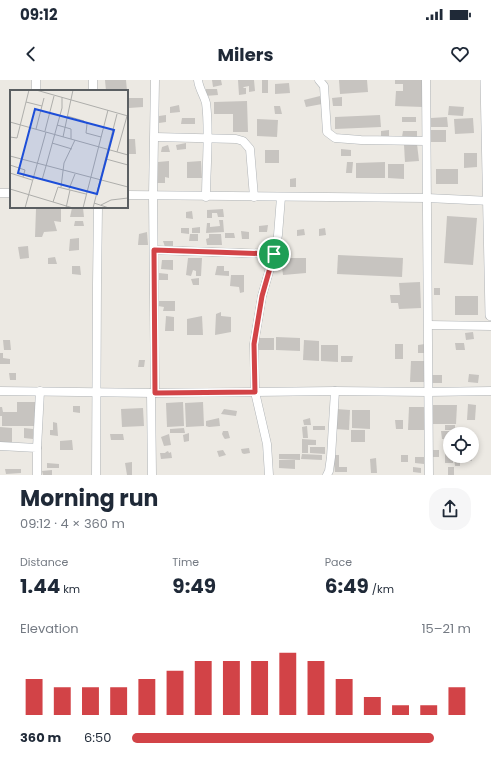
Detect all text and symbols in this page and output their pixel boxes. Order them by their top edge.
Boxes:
text: 09:12 [20,4,57,25]
text: Milers [218,42,273,67]
icon: back [20,43,42,65]
icon: heart [449,43,471,65]
inset map [10,90,128,208]
pin [257,237,291,271]
icon: arrive [263,243,285,265]
map controls [443,427,479,463]
button: locate [443,427,479,463]
text: Morning run [20,483,158,514]
button: share [429,488,471,530]
text: 09:12 · 4 × 360 m [20,514,125,533]
text: Distance [20,554,68,570]
text: Time [172,554,199,570]
text: Pace [325,554,352,570]
text: 1.44 [20,572,60,600]
text: 9:49 [172,572,216,600]
text: 6:49 [325,572,369,600]
text: km [60,581,80,597]
text: /km [369,581,394,597]
text: Elevation [20,619,79,638]
text: 15–21 m [421,619,471,638]
text: 360 m [20,728,61,747]
text: 6:50 [84,728,111,747]

